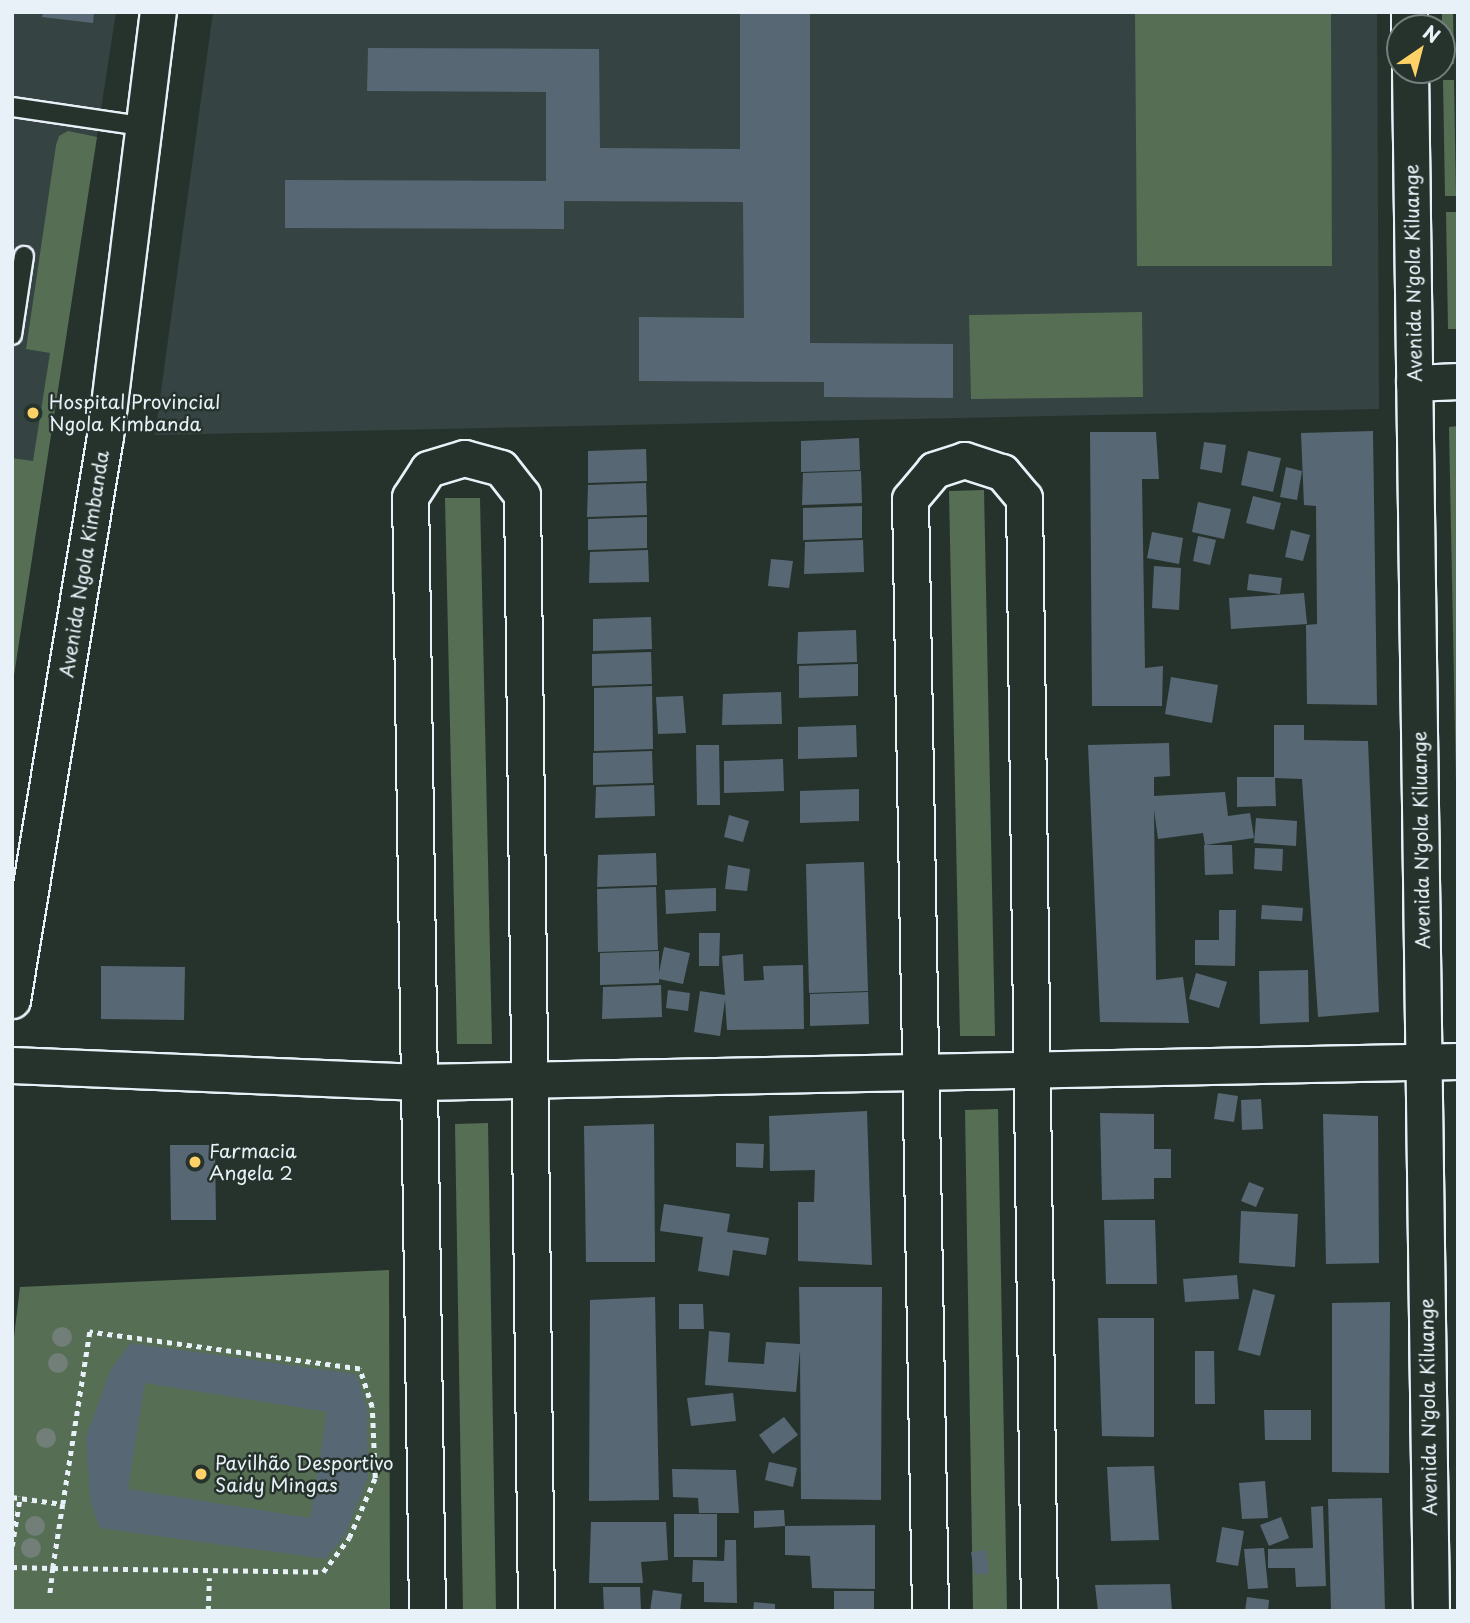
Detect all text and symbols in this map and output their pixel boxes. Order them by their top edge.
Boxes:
north arrow [1386,14,1456,84]
text: N [1418,18,1446,49]
street label: Avenida N'gola Kiluange [1400,163,1426,383]
place label: Hospital Provincial Ngola Kimbanda [49,391,221,435]
marker: Hospital Provincial Ngola Kimbanda [23,403,43,423]
street label: Avenida Ngola Kimbanda [55,449,113,679]
street label: Avenida N'gola Kiluange [1408,730,1434,950]
place label: Farmacia Angela 2 [209,1140,297,1184]
marker: Farmacia Angela 2 [187,1154,203,1170]
street label: Avenida N'gola Kiluange [1415,1297,1441,1517]
place label: Pavilhão Desportivo Saidy Mingas [215,1452,394,1496]
marker: Pavilhão Desportivo Saidy Mingas [193,1466,209,1482]

